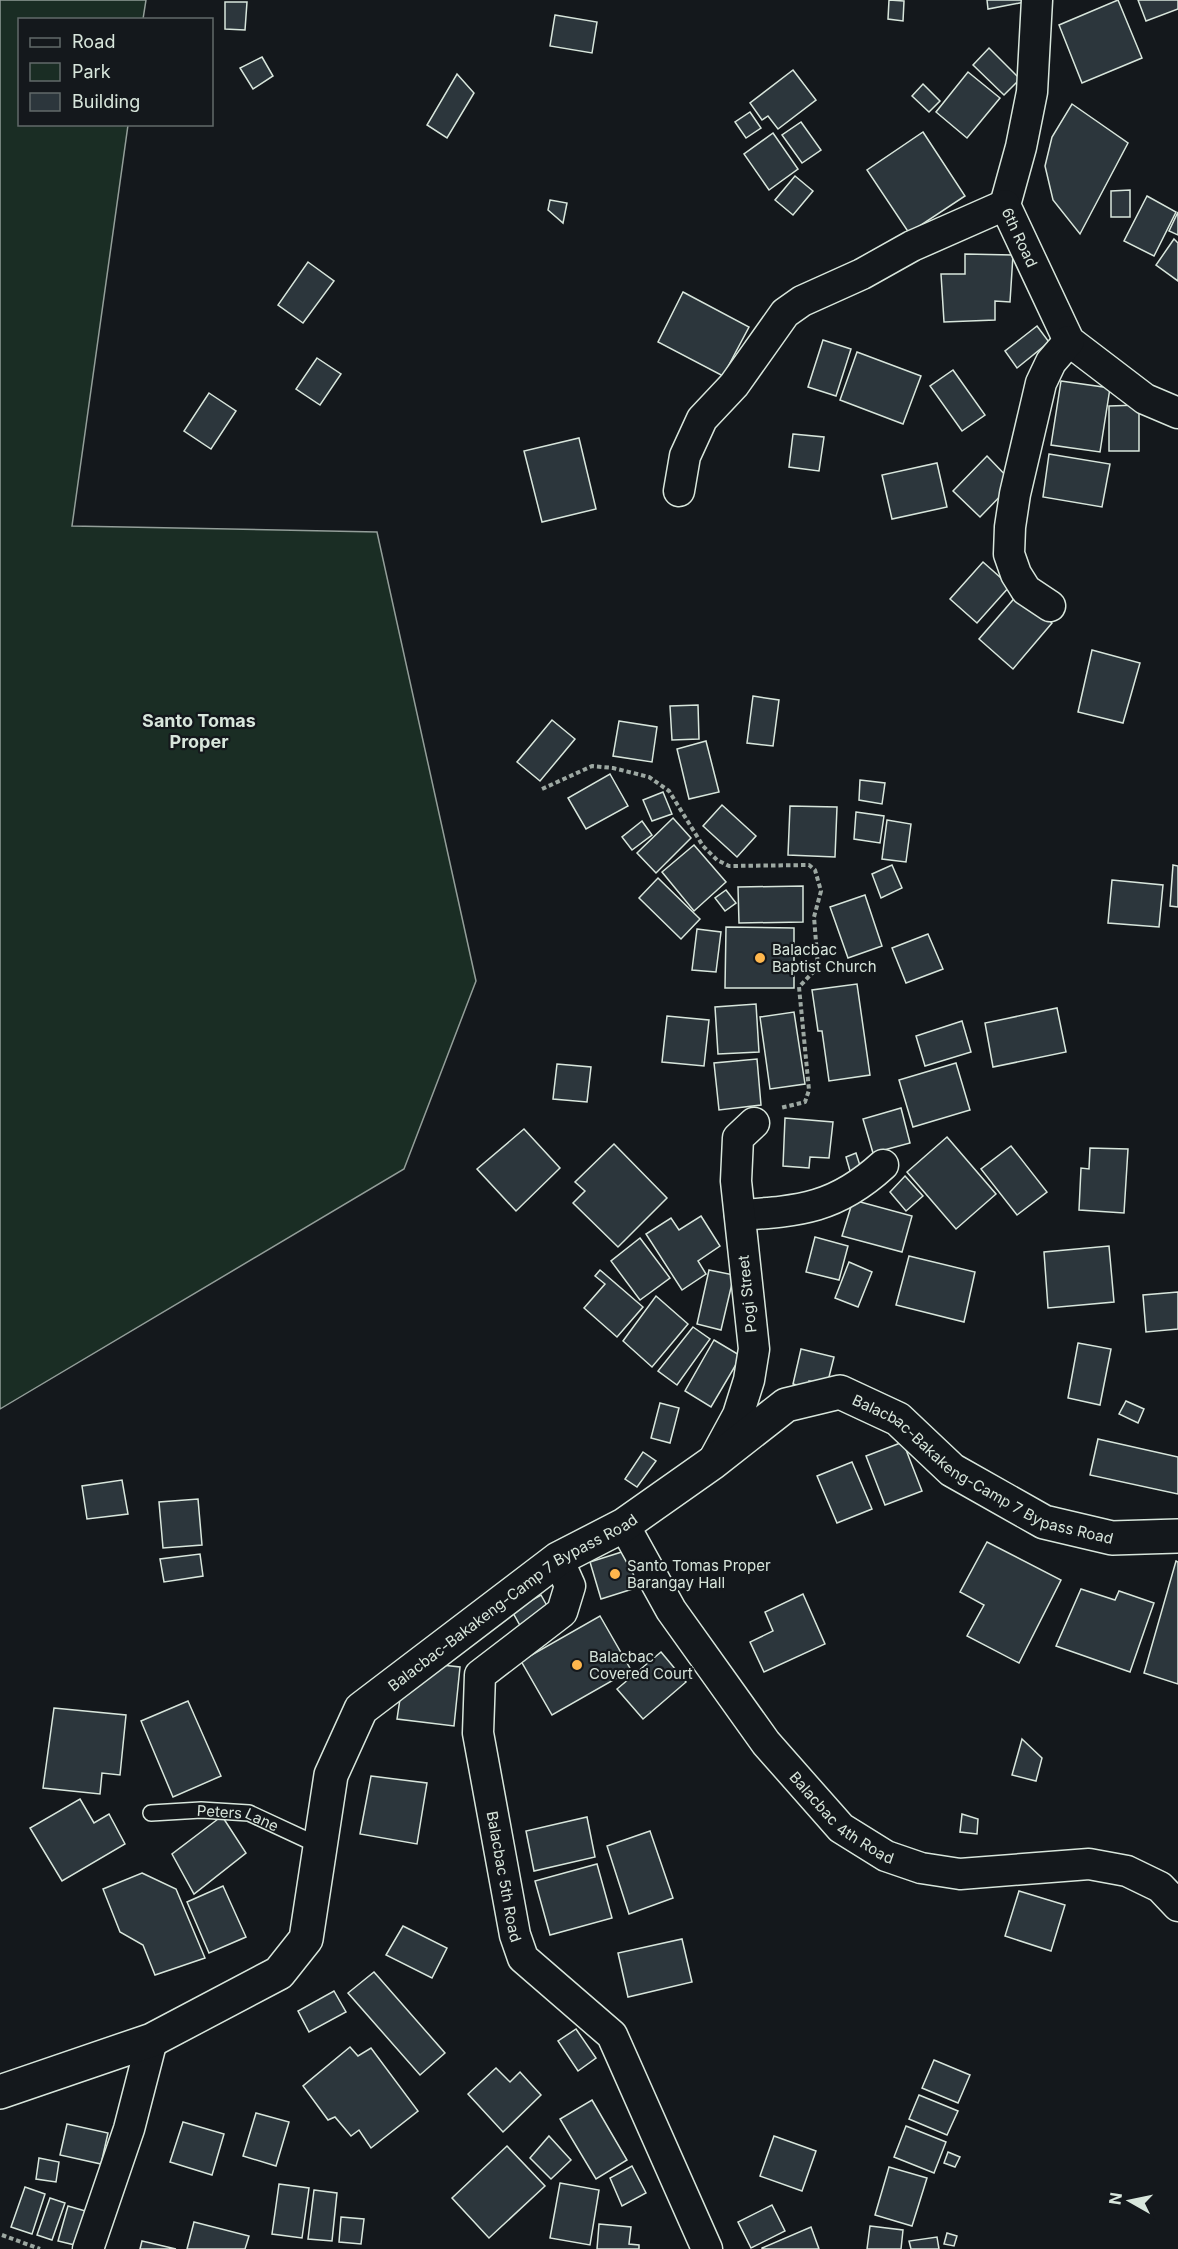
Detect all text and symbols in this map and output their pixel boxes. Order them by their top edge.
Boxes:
legend [18,18,213,126]
text: Road [72,31,115,52]
text: Park [72,61,111,82]
text: Building [72,91,140,112]
street label: 6th Road [998,204,1042,270]
district label: Santo Tomas Proper [142,710,256,752]
place label: Balacbac Baptist Church [772,940,877,976]
marker: Balacbac Baptist Church [753,951,767,965]
street label: Pogi Street [733,1254,761,1334]
street label: Balacbac-Bakakeng-Camp 7 Bypass Road [850,1390,1115,1547]
street label: Balacbac-Bakakeng-Camp 7 Bypass Road [384,1509,641,1695]
place label: Santo Tomas Proper Barangay Hall [627,1556,771,1592]
marker: Santo Tomas Proper Barangay Hall [608,1567,622,1581]
place label: Balacbac Covered Court [589,1647,693,1683]
marker: Balacbac Covered Court [570,1658,584,1672]
street label: Balacbac 4th Road [786,1767,896,1868]
street label: Peters Lane [196,1800,282,1835]
street label: Balacbac 5th Road [483,1809,526,1945]
north arrow [1100,2171,1160,2231]
text: N [1104,2191,1126,2206]

